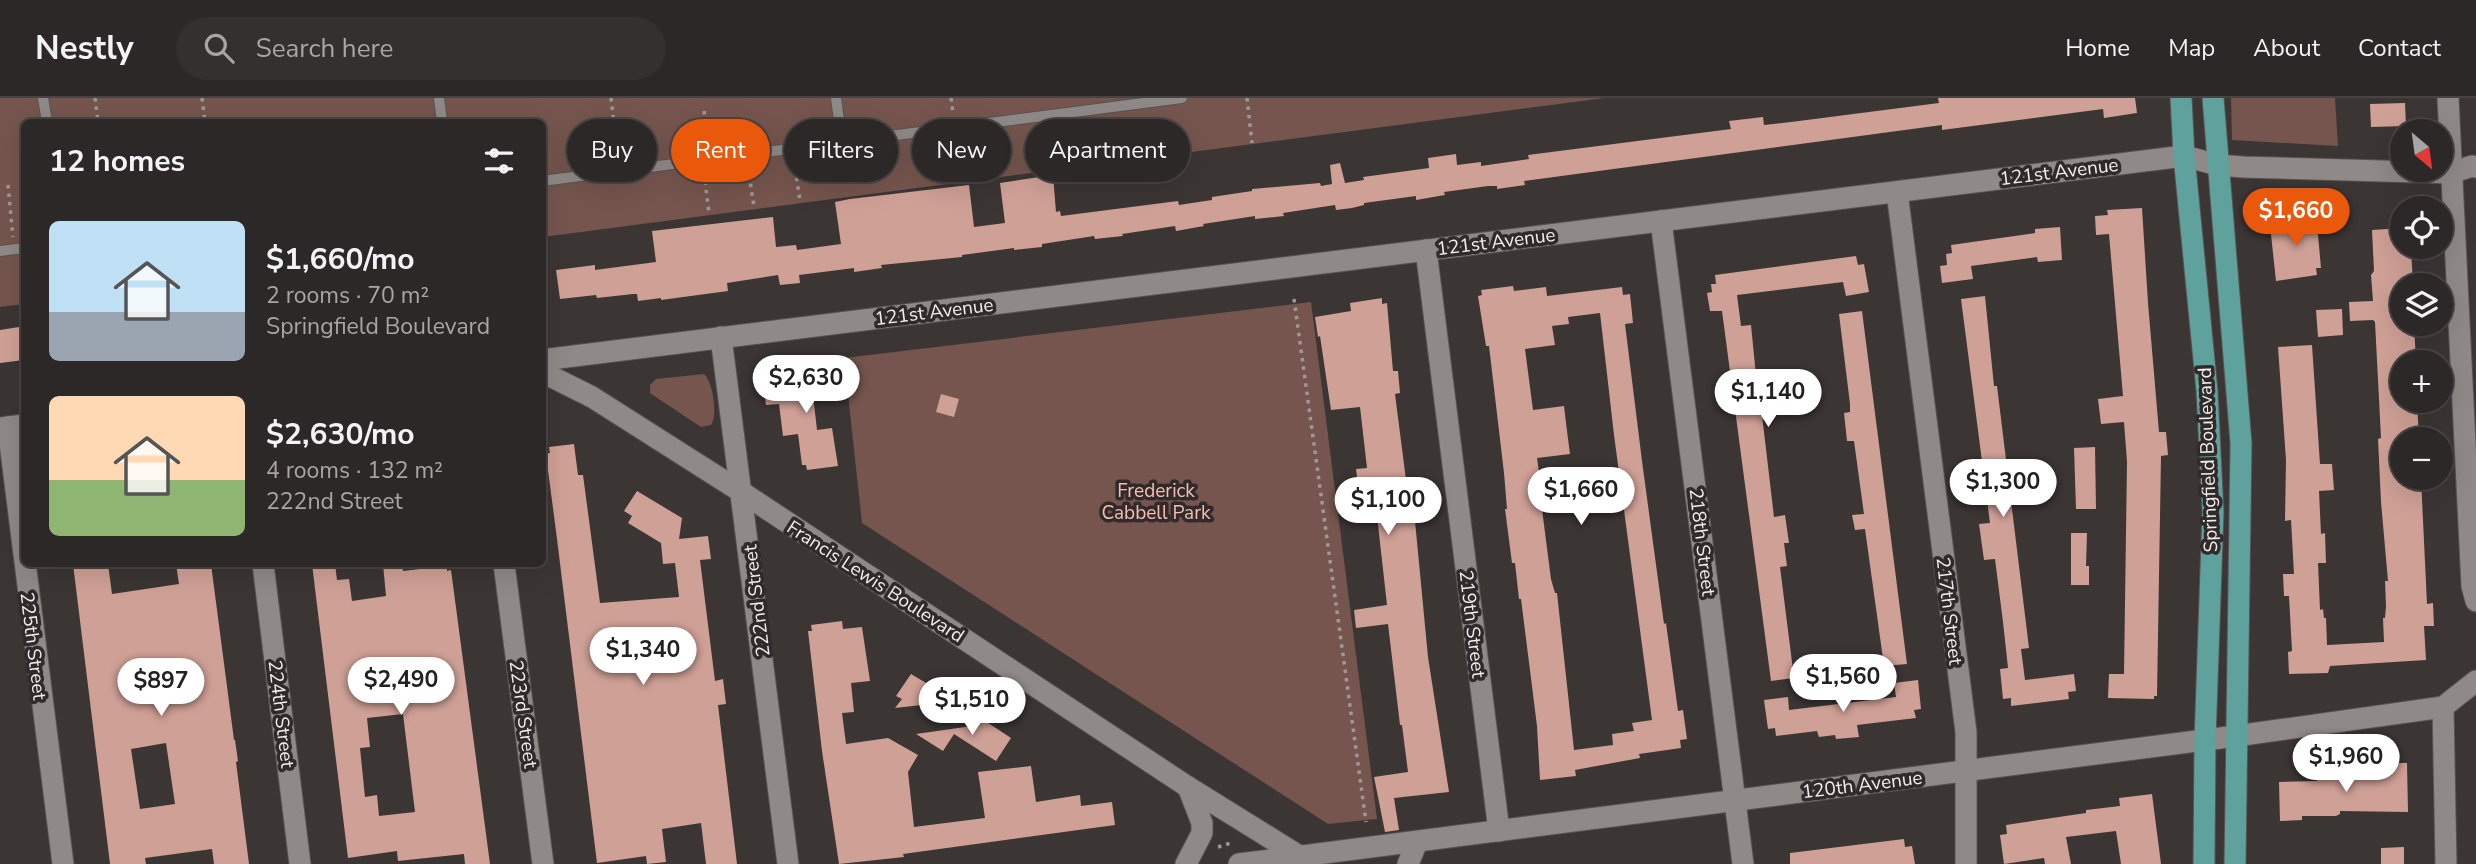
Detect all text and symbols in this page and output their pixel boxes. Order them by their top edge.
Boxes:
search box [176,17,666,80]
text: Nestly [35,26,134,71]
icon: search [200,29,238,67]
text: Search here [256,31,393,66]
text: Home [2065,32,2130,64]
text: Map [2168,32,2215,64]
text: About [2253,32,2320,64]
text: Contact [2358,32,2441,64]
chip: Buy [567,119,657,182]
chip: Rent [671,119,770,182]
chip: Filters [784,119,898,182]
chip: New [912,119,1011,182]
chip: Apartment [1025,119,1190,182]
north arrow [2390,119,2454,182]
map controls [2390,119,2453,490]
text: 12 homes [49,141,185,182]
icon: filters [480,142,518,180]
street label: 121st Avenue [1998,152,2120,192]
pin: $1,660 [2239,188,2353,248]
text: $1,660 [2259,195,2333,226]
button: locate [2390,196,2453,259]
street label: 121st Avenue [1435,222,1557,262]
text: $1,660/mo [266,239,415,280]
icon: home [105,249,189,333]
button: layers [2390,273,2453,336]
text: 2 rooms · 70 m² [266,280,429,311]
street label: 121st Avenue [873,292,995,332]
text: Springfield Boulevard [266,311,490,342]
button: + [2390,350,2453,413]
pin: $2,630 [749,356,863,415]
text: $2,630 [769,362,843,393]
street label: Springfield Boulevard [2192,367,2224,553]
pin: $1,140 [1711,370,1825,429]
text: $1,140 [1731,376,1805,407]
text: $2,630/mo [266,414,415,455]
icon: home [105,424,189,508]
button: − [2390,427,2453,490]
text: 4 rooms · 132 m² [266,455,443,486]
pin: $1,300 [1946,460,2060,519]
text: $1,300 [1966,466,2040,497]
pin: $1,660 [1524,468,1638,527]
text: $1,660 [1544,474,1618,505]
park label: Frederick Cabbell Park [1102,478,1211,526]
pin: $1,100 [1331,478,1445,537]
text: $1,100 [1351,484,1425,515]
text: 222nd Street [266,486,403,517]
street label: 218th Street [1683,487,1722,598]
street label: Francis Lewis Boulevard [782,515,969,649]
street label: 222nd Street [737,543,777,658]
street label: 217th Street [1930,556,1969,667]
street label: 219th Street [1453,569,1492,680]
street label: 225th Street [14,591,53,702]
pin: $1,340 [586,628,700,687]
text: $1,340 [606,634,680,665]
pin: $1,560 [1786,654,1900,714]
pin: $897 [120,658,202,718]
pin: $2,490 [344,658,458,717]
street label: 224th Street [262,659,301,770]
street label: 223rd Street [503,659,543,770]
text: $1,560 [1806,661,1880,692]
text: $2,490 [364,664,438,695]
text: $897 [133,665,189,696]
pin: $1,510 [915,678,1029,737]
text: $1,510 [935,684,1009,715]
pin: $1,960 [2289,734,2403,794]
text: $1,960 [2309,741,2383,772]
street label: 120th Avenue [1800,765,1924,805]

